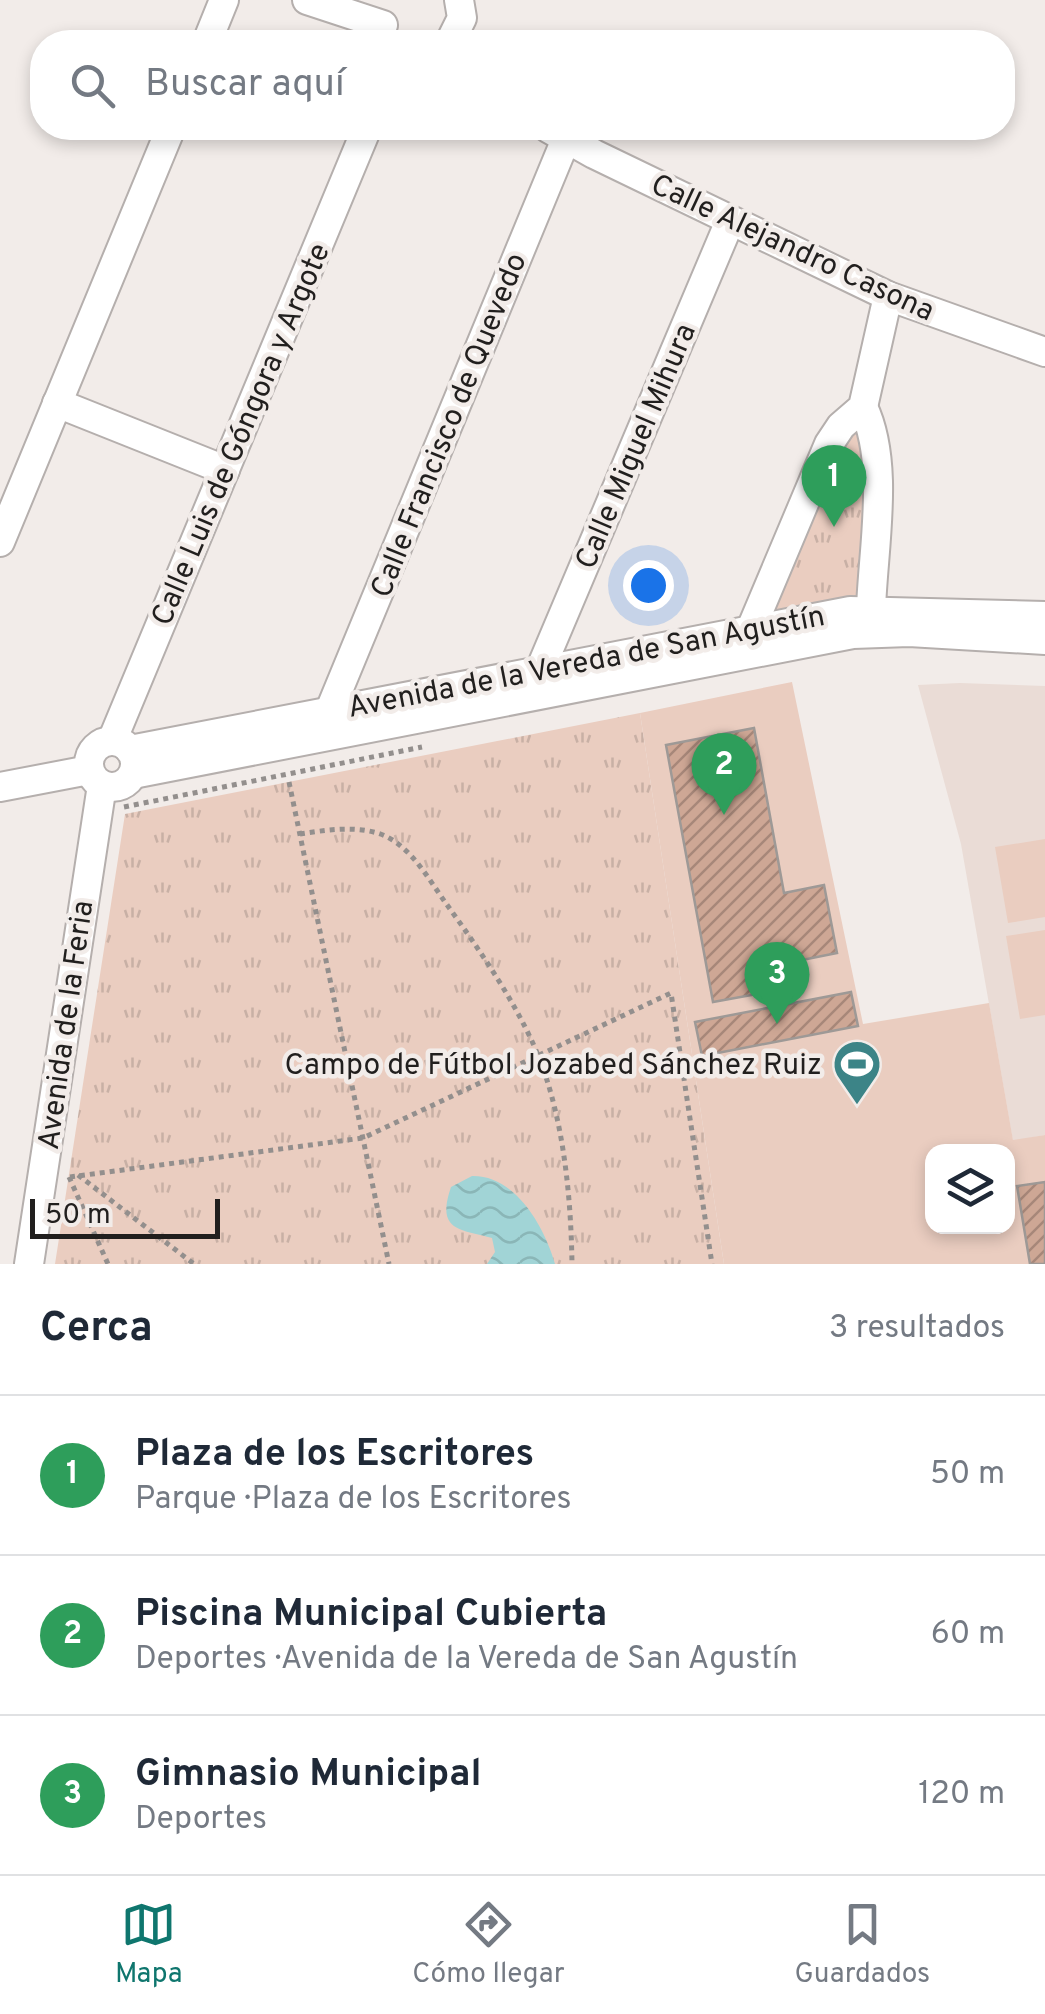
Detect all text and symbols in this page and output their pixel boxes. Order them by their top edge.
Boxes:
search box [30,30,1015,140]
icon: search [65,58,120,113]
text: Buscar aquí [145,61,345,110]
street label: Calle Alejandro Casona [644,167,939,331]
street label: Calle Luis de Góngora y Argote [145,238,340,632]
street label: Calle Francisco de Quevedo [364,248,536,604]
street label: Calle Miguel Mihura [569,319,706,575]
pin: 1 [802,444,866,527]
your location [623,560,674,611]
street label: Avenida de la Vereda de San Agustín [345,599,828,728]
pin: 2 [692,732,756,815]
street label: Avenida de la Feria [32,898,103,1152]
pin: 3 [744,942,810,1024]
sports icon: Campo de Fútbol Jozabed Sánchez Ruiz [831,1038,883,1106]
place label: Campo de Fútbol Jozabed Sánchez Ruiz [285,1048,822,1085]
map controls [925,1144,1015,1234]
button: layers [925,1144,1015,1234]
scale bar [30,1194,220,1238]
text: 50 m [45,1198,111,1234]
text: Cerca [40,1303,153,1356]
text: 3 resultados [829,1309,1005,1349]
text: Plaza de los Escritores [135,1431,534,1480]
text: 1 [66,1455,79,1495]
text: 50 m [930,1455,1005,1495]
text: Parque · Plaza de los Escritores [135,1480,571,1520]
text: Piscina Municipal Cubierta [135,1591,607,1640]
text: 2 [63,1615,82,1655]
text: 60 m [931,1615,1005,1655]
text: Deportes · Avenida de la Vereda de San Agustín [135,1640,798,1680]
text: Gimnasio Municipal [135,1751,482,1800]
text: 3 [63,1775,82,1815]
text: 120 m [918,1775,1005,1815]
text: Deportes [135,1800,267,1840]
tab: Mapa [115,1897,183,1993]
tab: Cómo llegar [412,1897,565,1993]
tab: Guardados [795,1897,930,1993]

